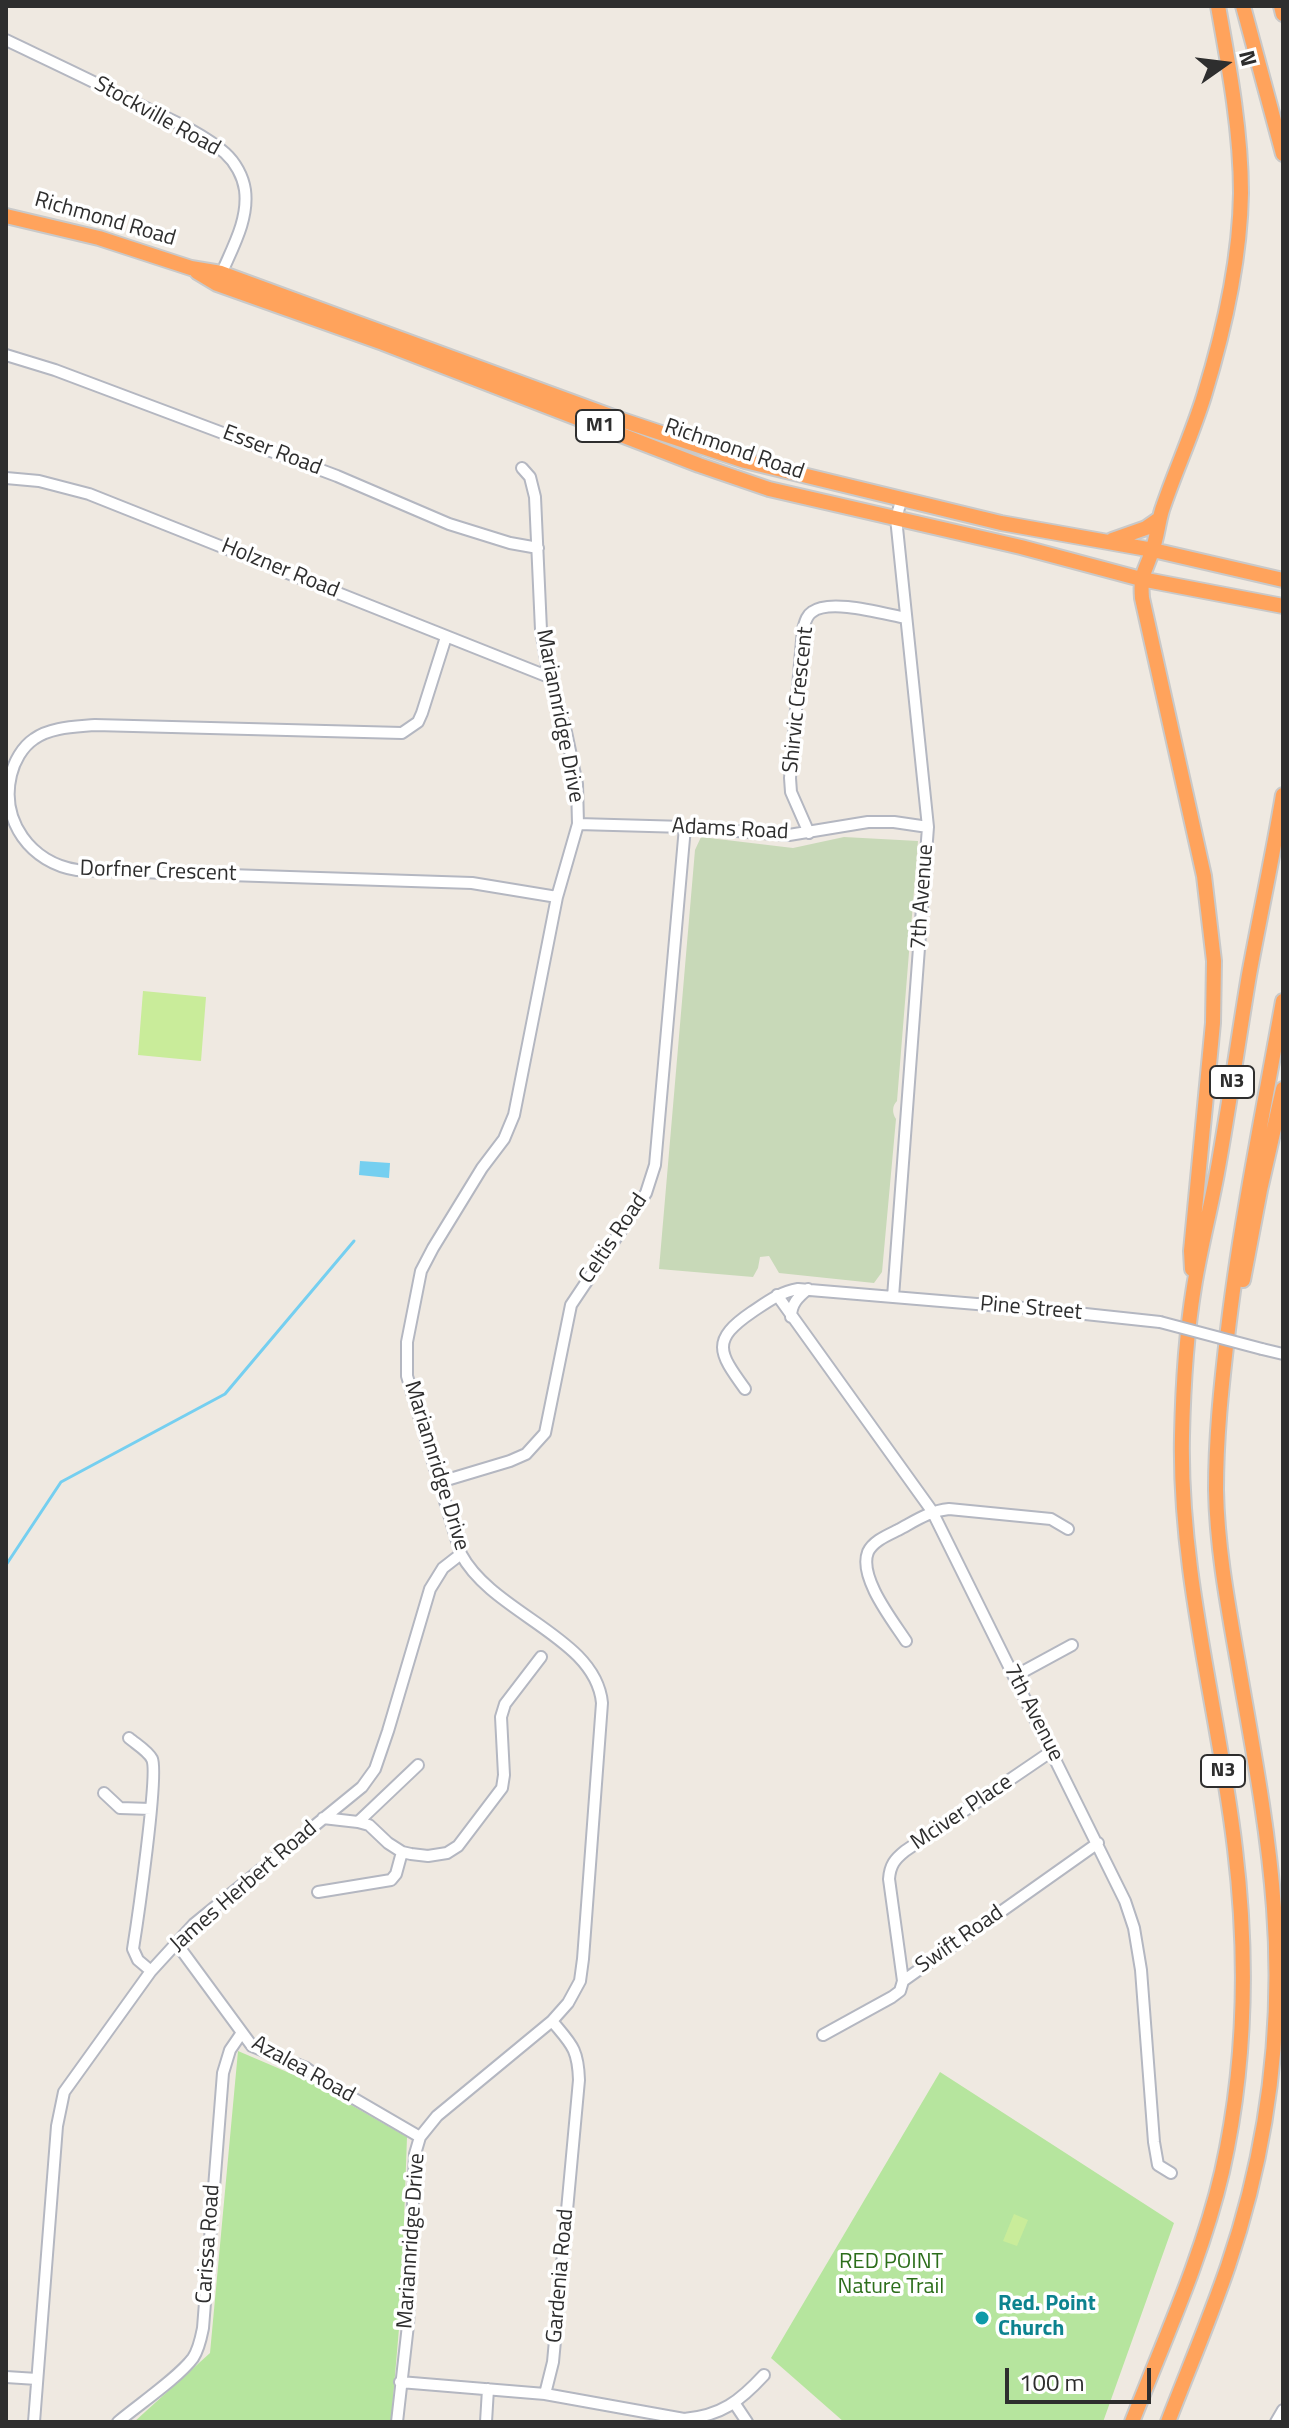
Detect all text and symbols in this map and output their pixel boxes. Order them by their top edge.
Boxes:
north arrow [1185,24,1265,104]
text: N [1230,47,1267,70]
street label: Stockville Road [89,71,225,163]
street label: Richmond Road [31,187,179,253]
road number: M1 [576,410,624,442]
street label: Richmond Road [661,414,807,486]
street label: Esser Road [219,420,325,482]
street label: Holzner Road [217,533,343,605]
street label: Shirvic Crescent [778,626,820,774]
street label: Mariannridge Drive [529,627,589,805]
street label: Adams Road [671,814,789,846]
street label: 7th Avenue [906,843,940,951]
street label: Dorfner Crescent [79,856,237,888]
road number: N3 [1210,1066,1254,1098]
street label: Celtis Road [574,1189,654,1289]
street label: Pine Street [979,1291,1083,1327]
street label: Mariannridge Drive [398,1378,474,1554]
street label: 7th Avenue [997,1660,1069,1766]
road number: N3 [1201,1755,1245,1787]
street label: Mciver Place [906,1769,1018,1857]
street label: James Herbert Road [165,1816,323,1958]
street label: Swift Road [911,1900,1009,1980]
street label: Azalea Road [247,2031,359,2109]
street label: Mariannridge Drive [393,2152,431,2330]
street label: Carissa Road [192,2184,226,2304]
street label: Gardenia Road [542,2208,580,2344]
park label: RED POINT Nature Trail [838,2250,944,2302]
place label: Red. Point Church [998,2292,1096,2344]
marker: Red. Point Church [973,2309,991,2327]
scale bar [1009,2352,1155,2402]
text: 100 m [1019,2364,1085,2400]

